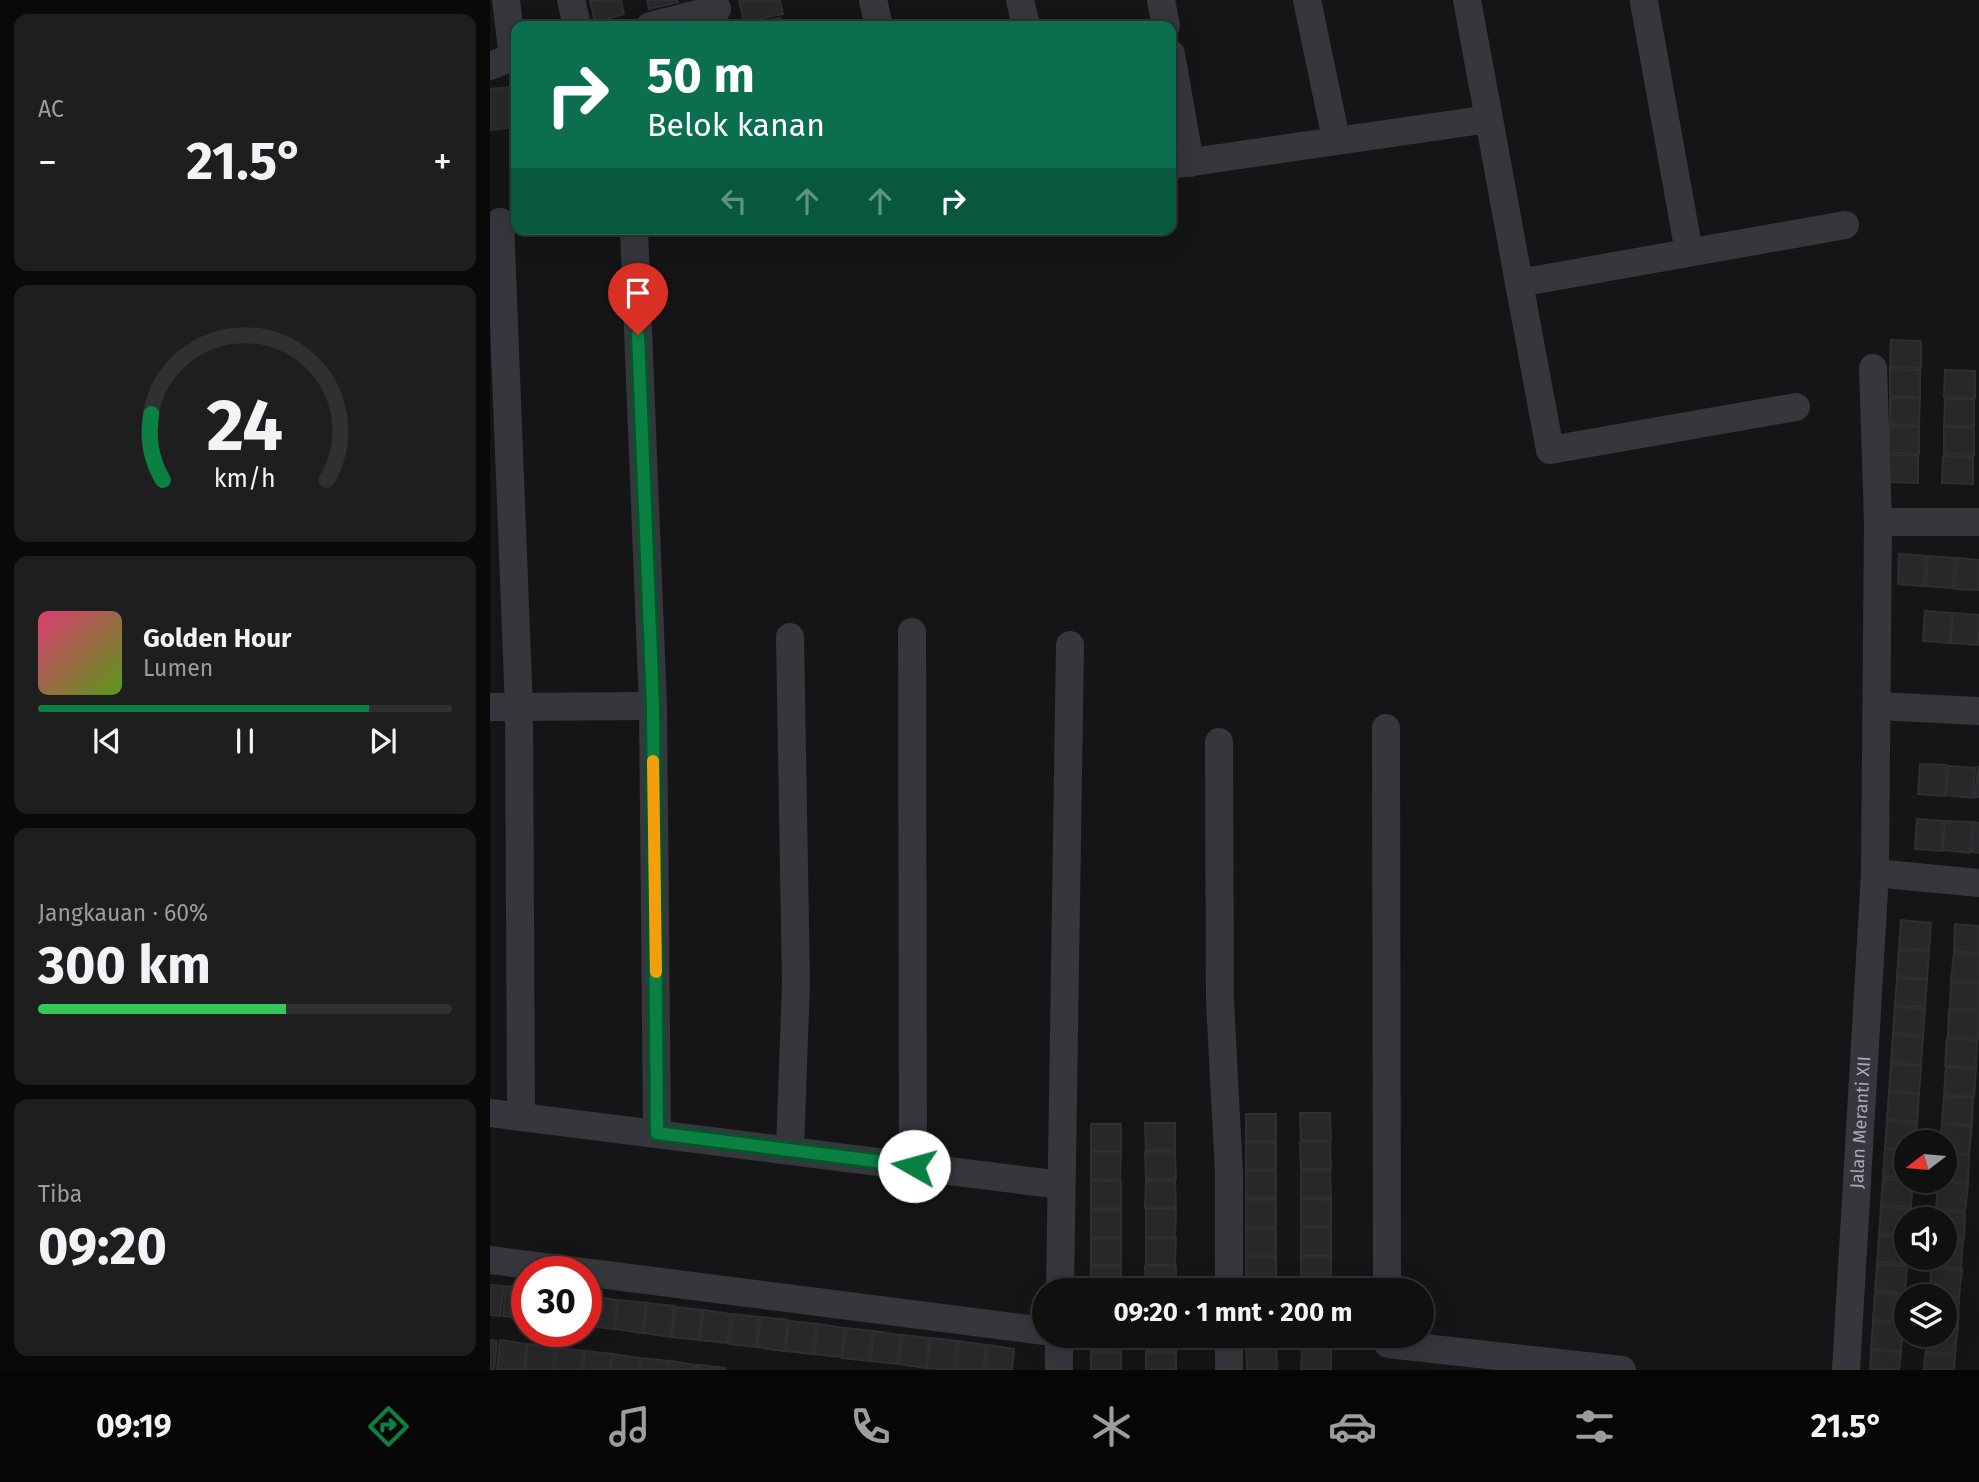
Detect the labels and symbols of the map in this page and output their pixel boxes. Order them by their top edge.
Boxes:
pin [608,263,668,335]
street label: Jalan Meranti XII [1846,1056,1875,1189]
position arrow [877,1129,951,1203]
north arrow [1894,1130,1956,1194]
speed limit sign: 30 [511,1256,602,1347]

